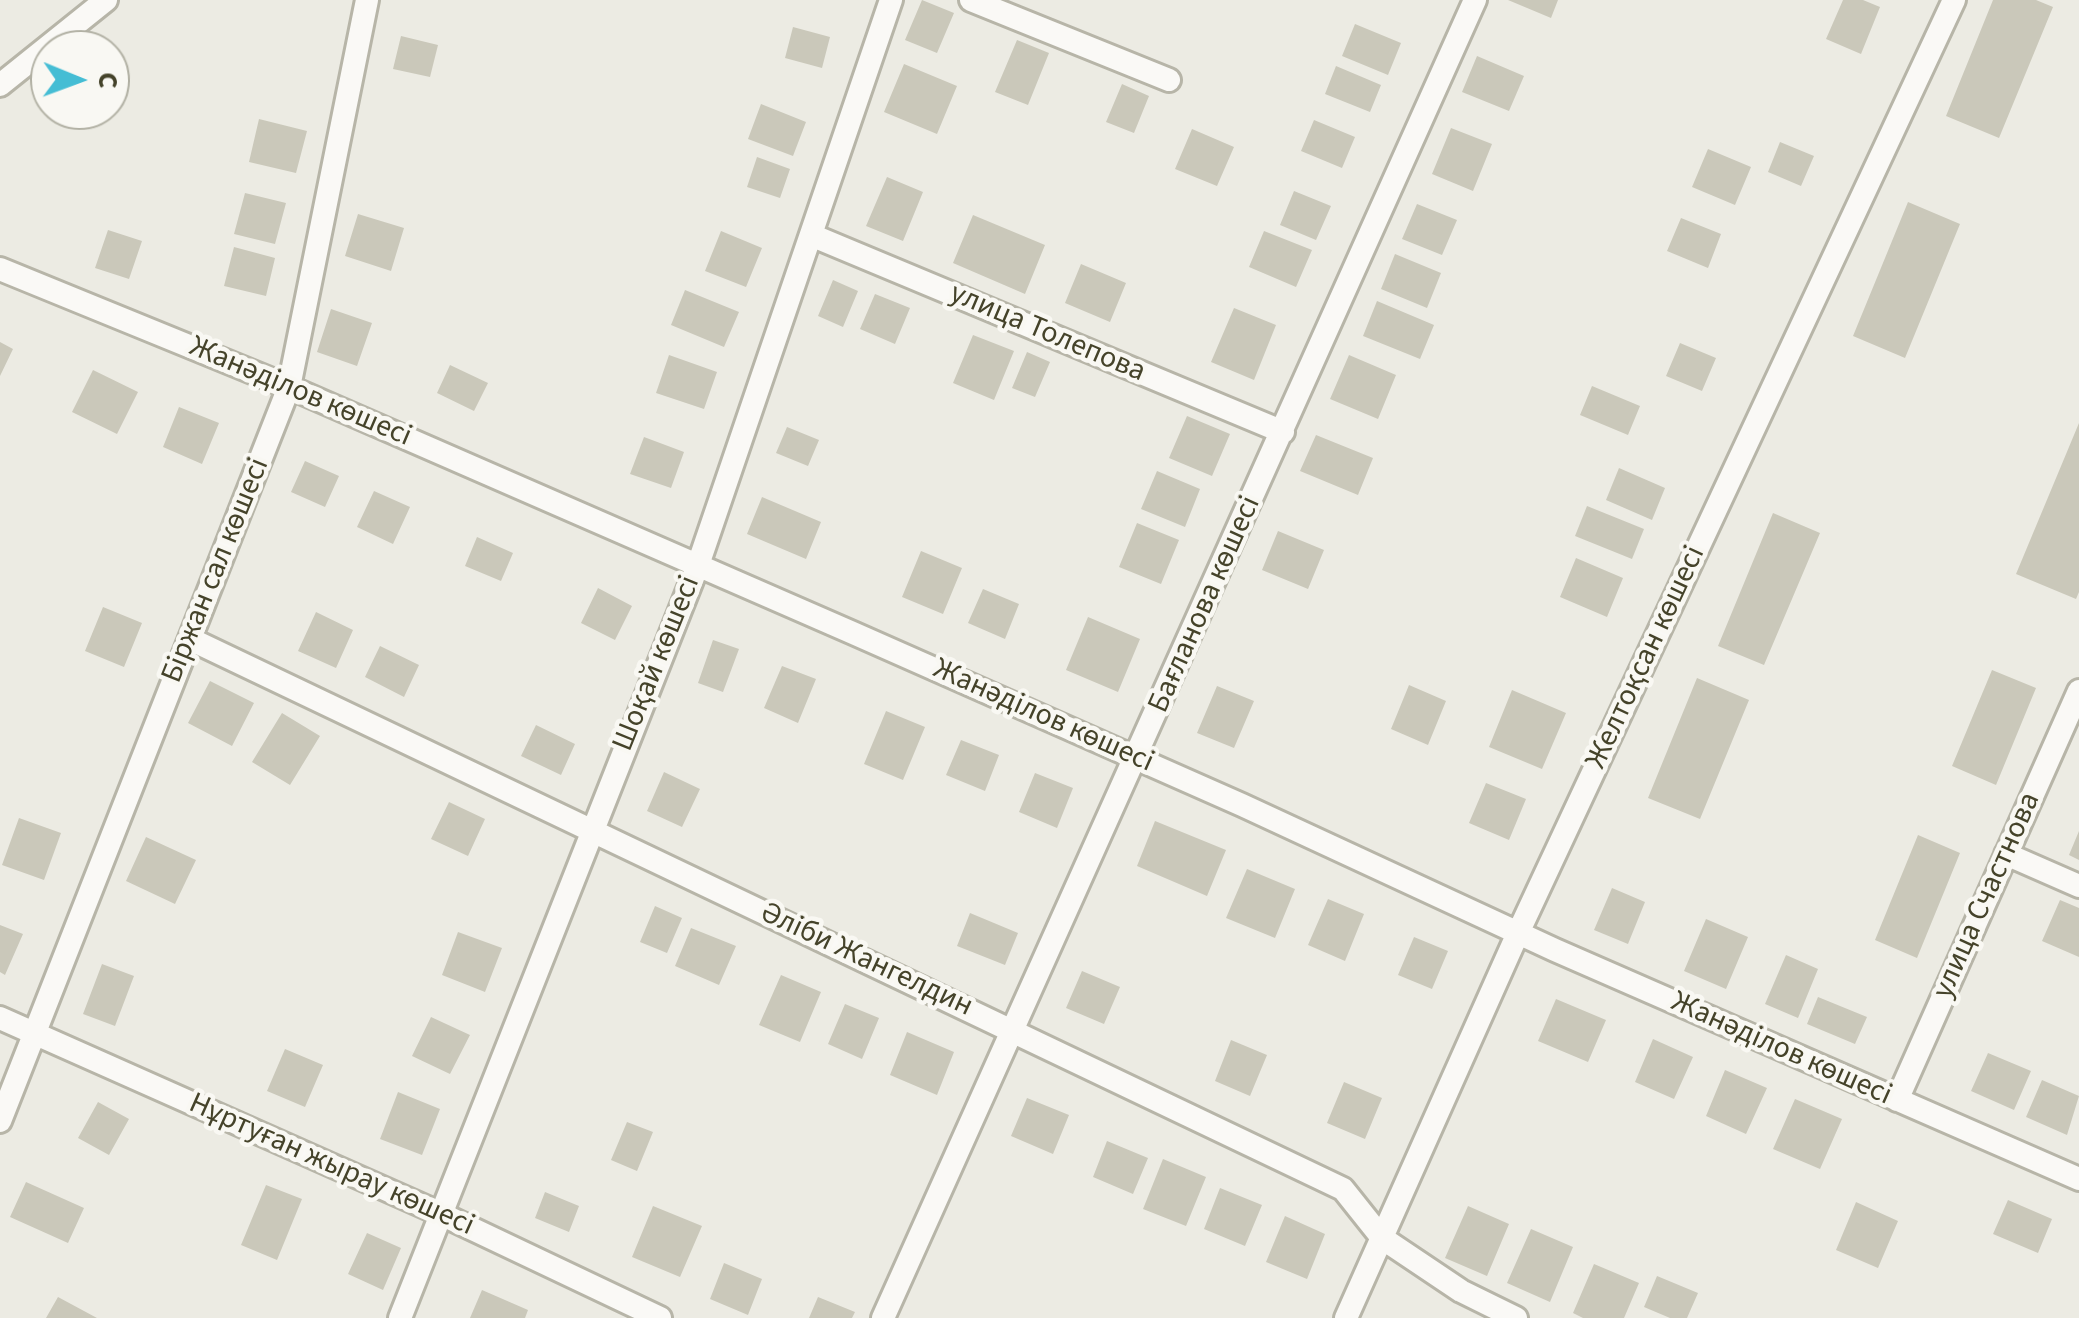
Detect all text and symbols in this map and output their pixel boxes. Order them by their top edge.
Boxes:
north arrow [30,30,130,130]
text: С [88,72,128,89]
street label: улица Толепова [944,277,1150,391]
street label: Жанәділов көшесі [184,330,416,456]
street label: Біржан сал көшесі [156,453,278,689]
street label: Бағланова көшесі [1142,491,1270,719]
street label: Желтоқсан көшесі [1580,541,1714,775]
street label: Шоқай көшесі [607,571,709,757]
street label: Жанәділов көшесі [927,652,1159,782]
street label: улица Счастнова [1926,787,2050,1005]
street label: Әліби Жангелдин [754,896,978,1026]
street label: Жанәділов көшесі [1665,985,1897,1115]
street label: Нұртуған жырау көшесі [183,1087,479,1245]

